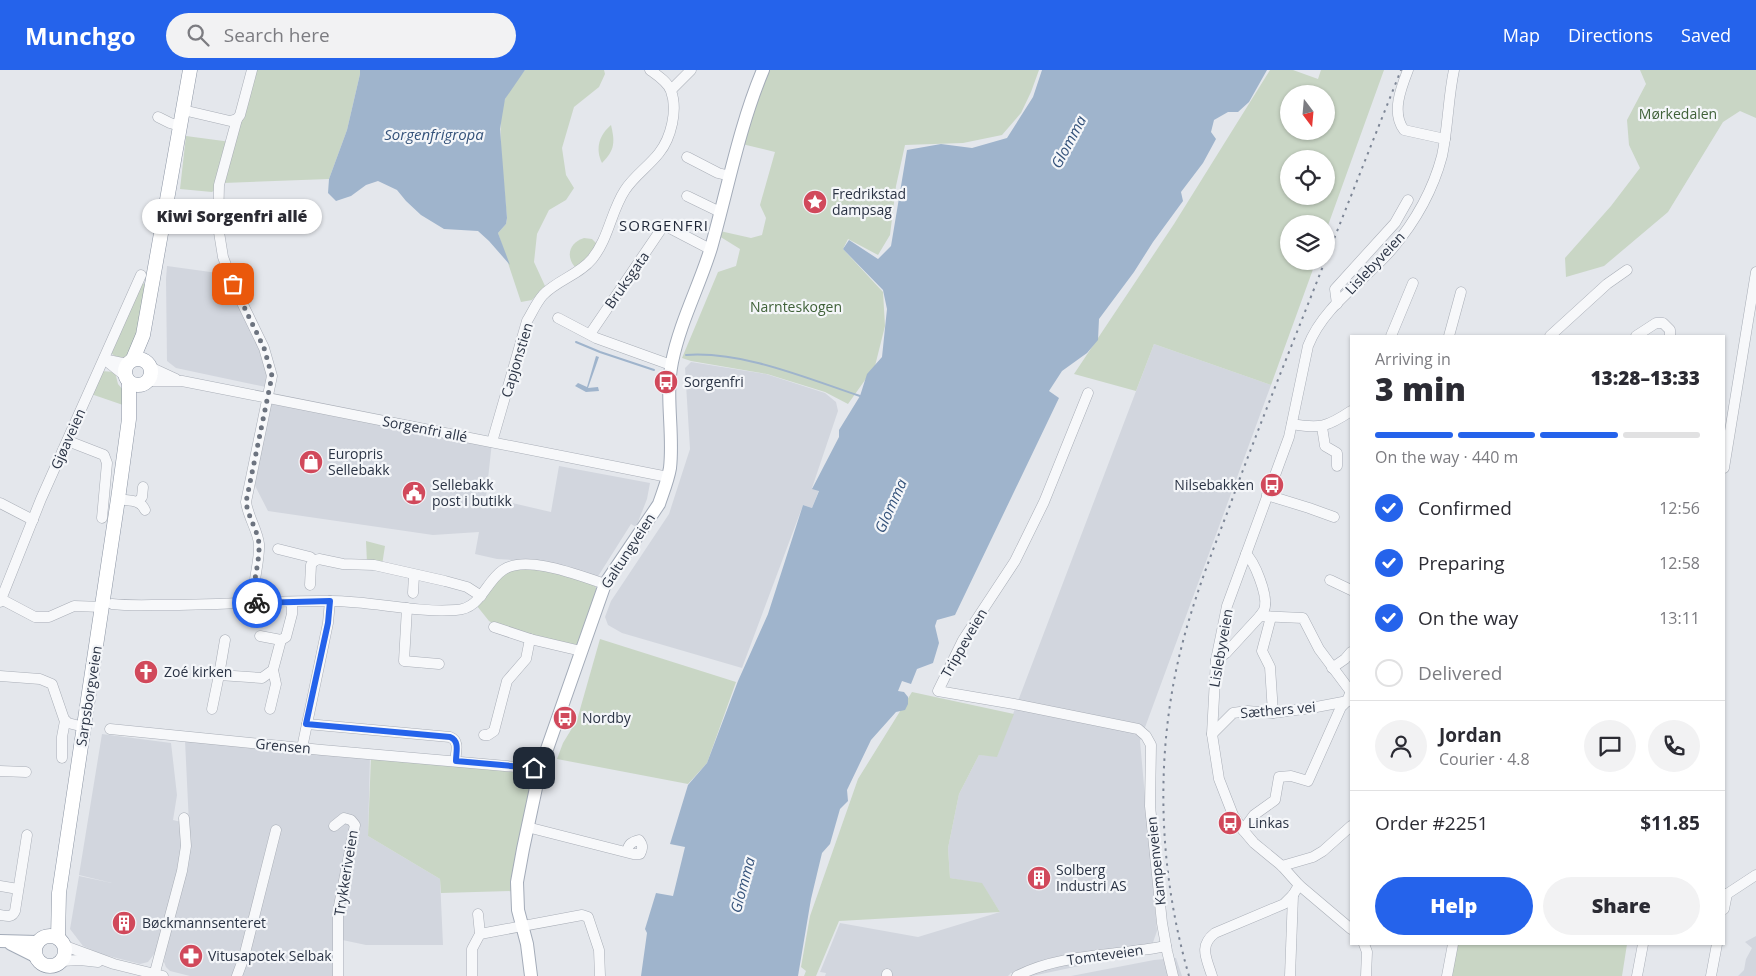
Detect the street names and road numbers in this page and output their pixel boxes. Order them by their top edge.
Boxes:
street label: Lislebyveien [1341,227,1409,298]
street label: Bruksgata [600,247,653,312]
street label: Capjonstien [496,320,537,400]
street label: Gjøaveien [46,405,89,472]
street label: Sorgenfri allé [381,411,469,446]
street label: Galtungveien [596,509,659,592]
street label: Trippeveien [936,605,991,681]
street label: Lislebyveien [1204,607,1237,689]
street label: Sarpsborgveien [71,644,106,748]
street label: Sæthers vei [1239,697,1316,722]
street label: Grensen [255,734,312,757]
street label: Kampenveien [1141,816,1170,906]
street label: Trykkeriveien [329,828,362,917]
street label: Tomteveien [1066,940,1144,969]

